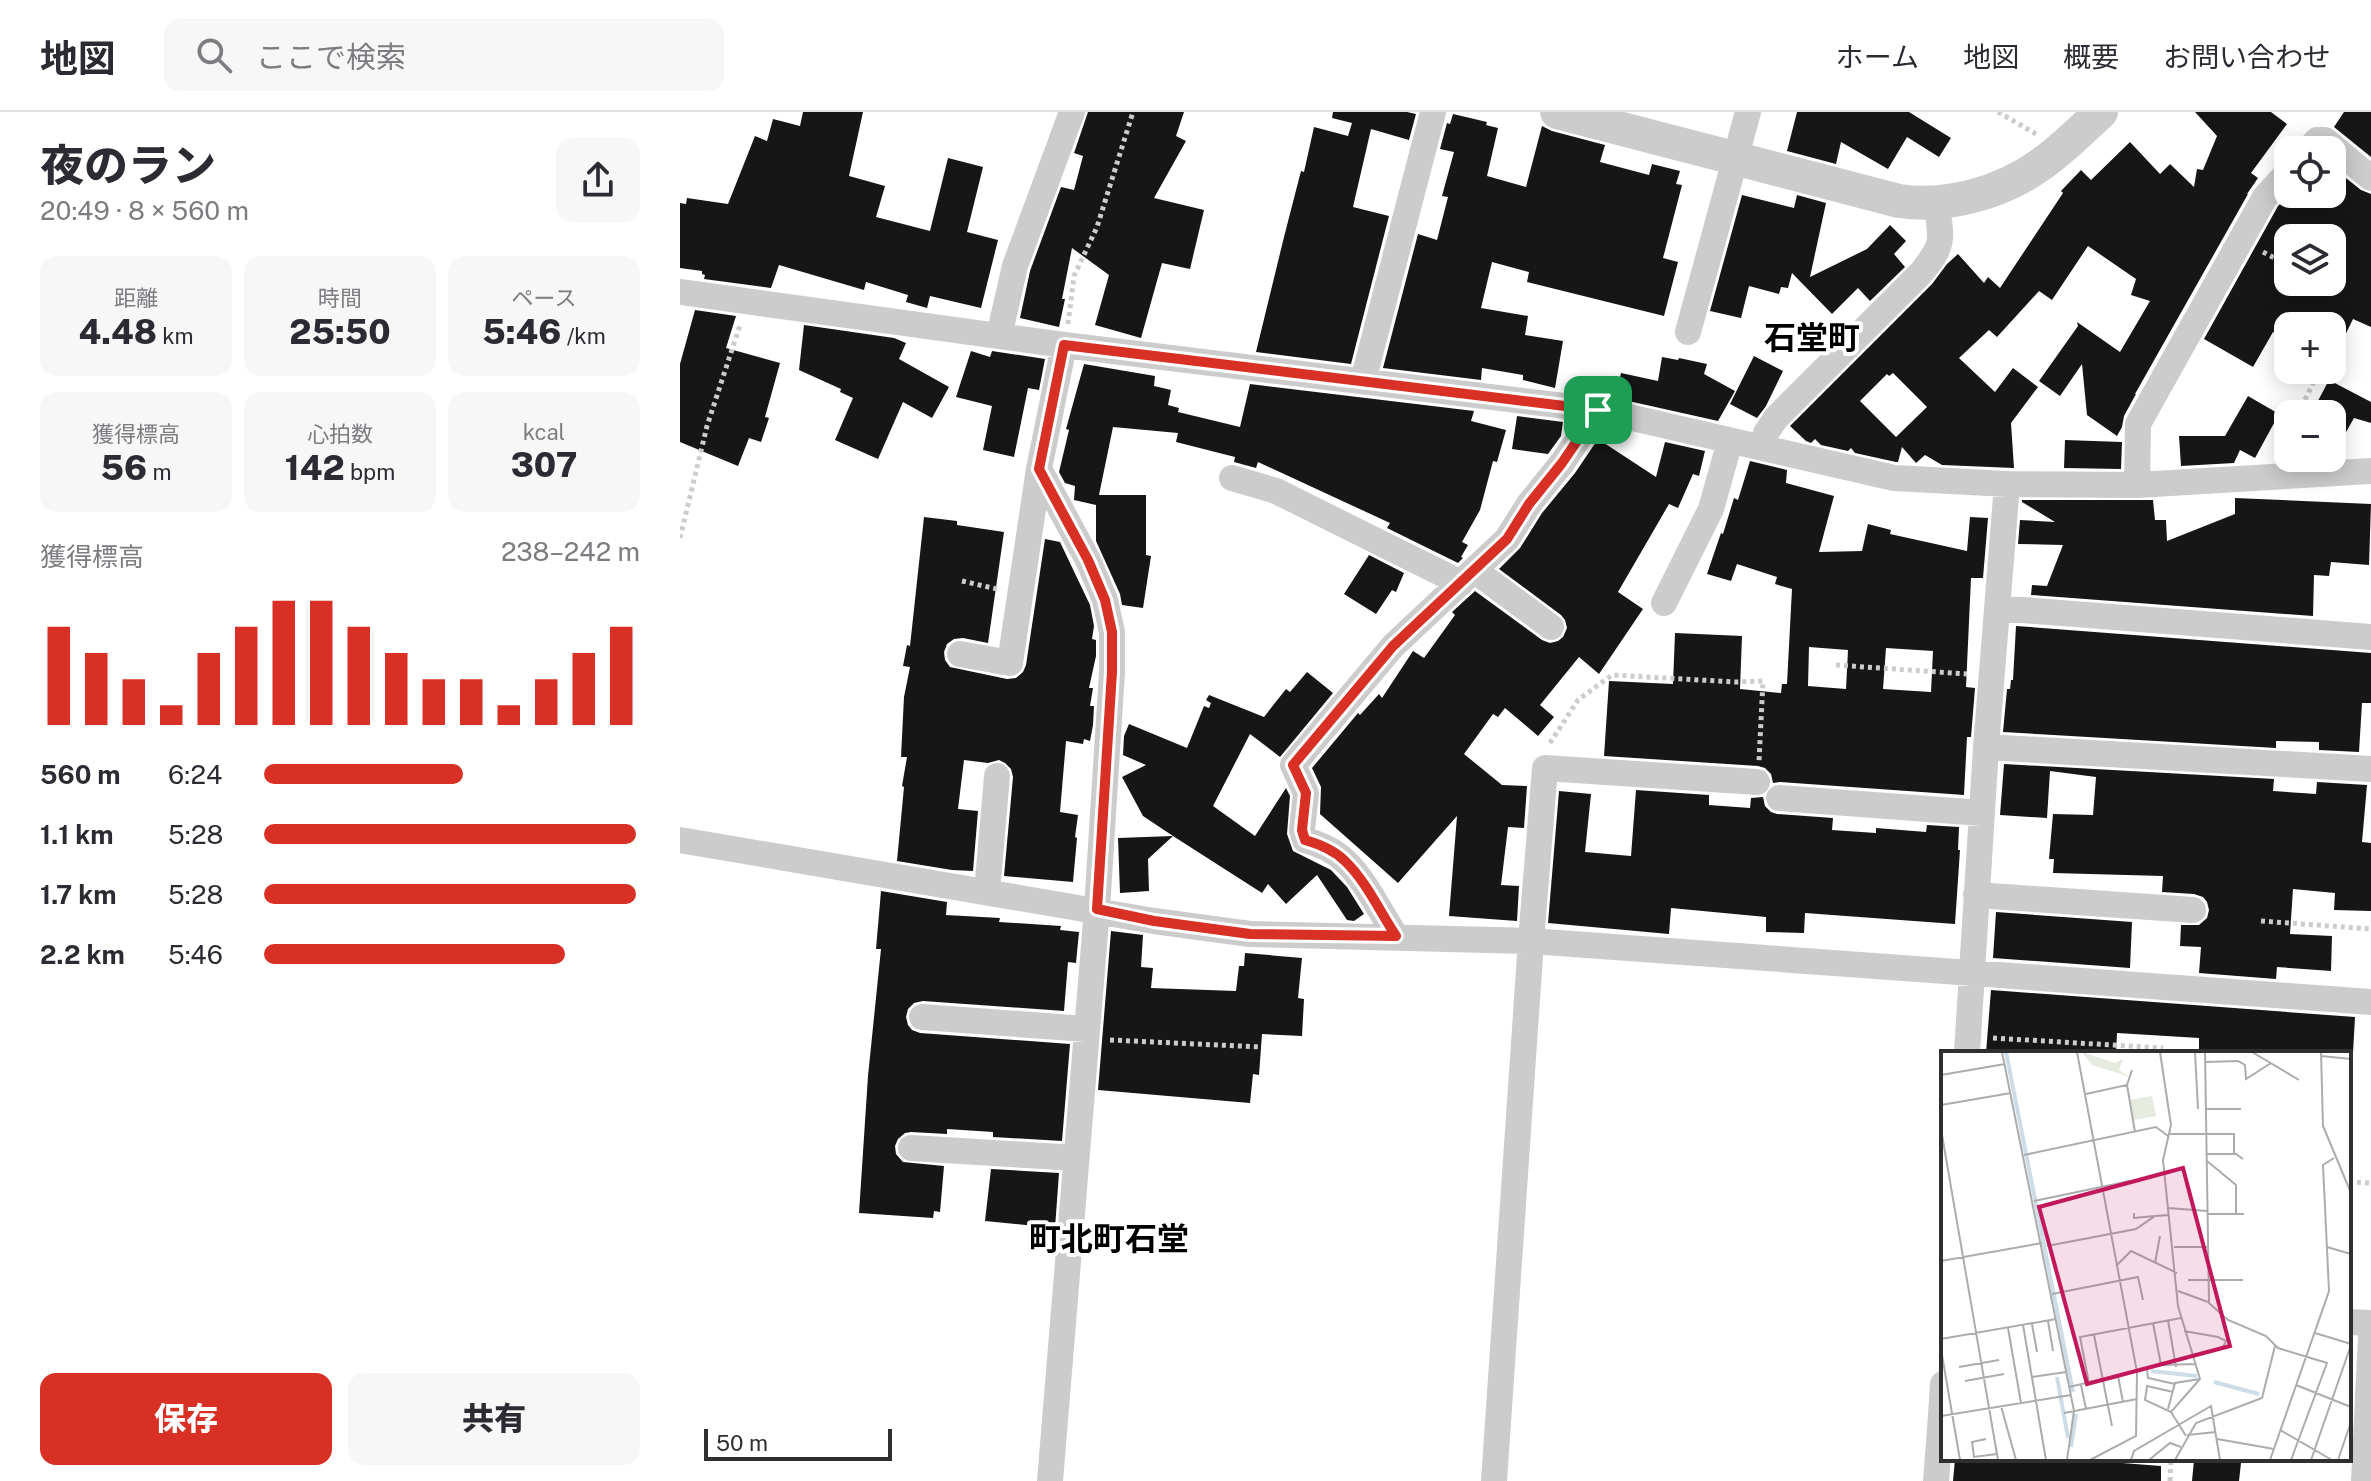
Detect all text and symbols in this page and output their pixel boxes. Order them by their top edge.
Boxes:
search box [164,19,724,91]
icon: search [192,33,236,77]
text: 地図 [40,36,116,81]
text: ここで検索 [256,39,406,75]
text: ホーム [1836,40,1919,73]
text: 地図 [1963,40,2019,73]
text: 概要 [2063,40,2119,73]
text: お問い合わせ [2163,40,2331,73]
map controls [2274,136,2346,472]
button: locate [2274,136,2346,208]
button: share [556,138,640,222]
text: 夜のラン [40,139,216,191]
text: 20:49 · 8 × 560 m [40,195,249,226]
button: layers [2274,224,2346,296]
text: 距離 [114,285,158,311]
text: 時間 [318,285,362,311]
text: ペース [512,285,576,311]
text: 4.48 [78,312,157,352]
text: 25:50 [289,312,391,352]
text: 5:46 [482,312,561,352]
button: + [2274,312,2346,384]
district label: 石堂町 [1764,319,1860,356]
text: km [157,323,194,349]
text: /km [561,323,606,349]
pin [1564,376,1632,444]
icon: arrive [1576,388,1620,432]
button: − [2274,400,2346,472]
text: kcal [523,419,565,445]
text: 獲得標高 [92,421,180,447]
text: 心拍数 [307,421,373,447]
text: 307 [511,445,577,485]
text: 56 [101,448,147,488]
text: 142 [285,448,345,488]
text: m [147,459,171,485]
text: bpm [345,459,395,485]
text: 238–242 m [501,536,640,567]
text: 獲得標高 [40,541,144,572]
text: 560 m [40,759,121,790]
text: 6:24 [168,759,222,790]
text: 1.1 km [40,819,113,850]
text: 5:28 [168,819,223,850]
text: 1.7 km [40,879,117,910]
text: 5:28 [168,879,223,910]
text: 2.2 km [40,939,125,970]
text: 5:46 [168,939,223,970]
inset map [1941,1051,2351,1461]
district label: 町北町石堂 [1029,1220,1189,1257]
button: 保存 [40,1373,332,1465]
button: 共有 [348,1373,640,1465]
scale bar [704,1425,892,1461]
text: 50 m [716,1430,768,1456]

